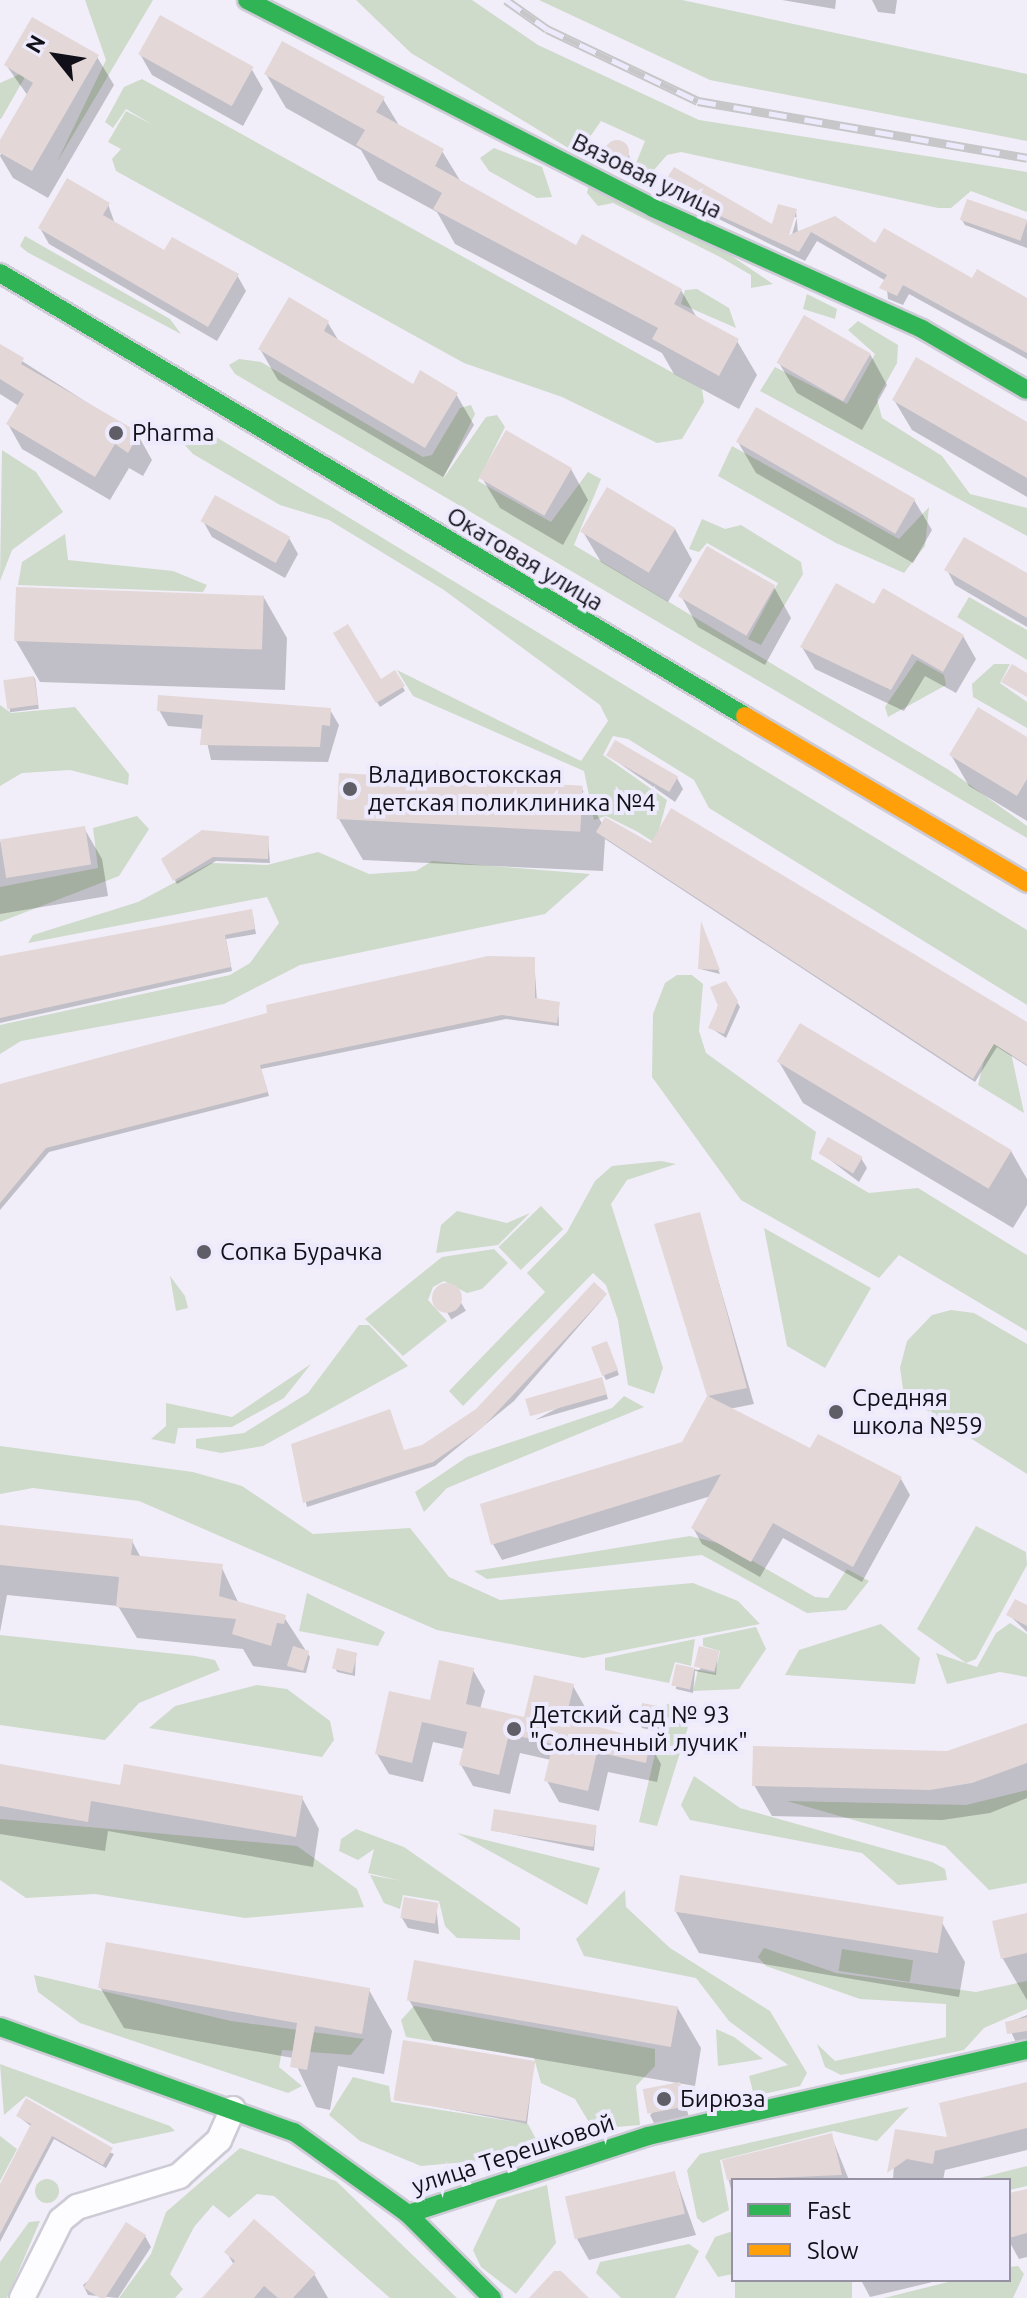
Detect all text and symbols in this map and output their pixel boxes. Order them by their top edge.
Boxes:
north arrow [16,16,96,96]
text: N [20,30,50,57]
street label: Вязовая улица [567,127,727,225]
place label: Pharma [132,419,215,447]
marker: Pharma [107,424,125,442]
street label: Окатовая улица [441,501,609,617]
place label: Владивостокская детская поликлиника №4 [368,761,656,817]
marker: Владивостокская детская поликлиника №4 [339,778,361,800]
place label: Сопка Бурачка [220,1238,383,1266]
marker: Сопка Бурачка [195,1243,213,1261]
place label: Средняя школа №59 [852,1384,983,1440]
marker: Средняя школа №59 [827,1403,845,1421]
place label: Детский сад № 93 "Солнечный лучик" [530,1701,748,1757]
marker: Детский сад № 93 "Солнечный лучик" [505,1720,523,1738]
place label: Бирюза [680,2085,766,2113]
marker: Бирюза [655,2090,673,2108]
street label: улица Терешковой [408,2108,618,2200]
legend [731,2178,1011,2282]
text: Fast [807,2197,851,2224]
text: Slow [807,2237,859,2264]

